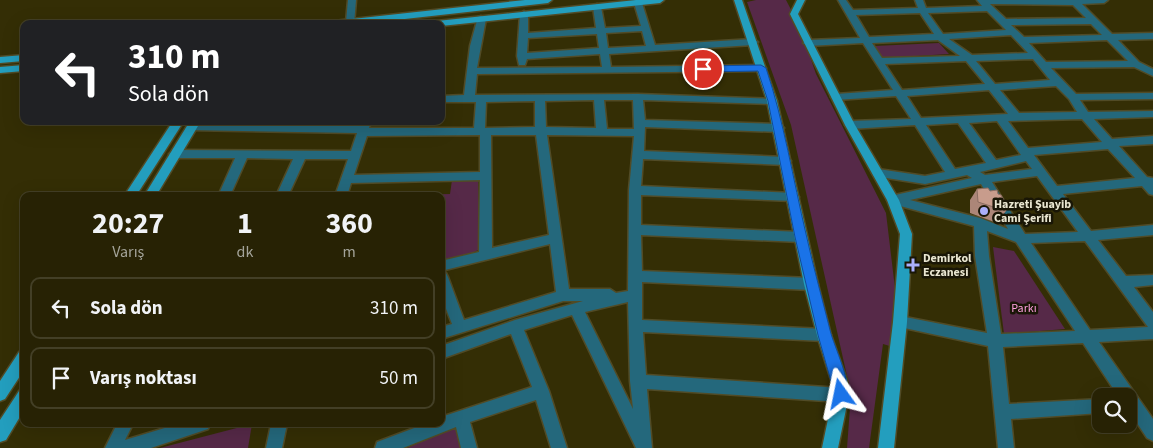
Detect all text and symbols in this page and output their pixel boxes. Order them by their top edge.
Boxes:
text: 310 m [128,32,220,82]
icon: left [45,40,110,105]
pin [682,48,724,90]
icon: arrive [689,55,717,83]
text: Sola dön [128,78,209,110]
place label: Hazreti Şuayib Cami Şerifi [994,196,1071,227]
text: 20:27 [92,202,164,245]
text: 1 [237,202,253,245]
text: 360 [325,202,373,245]
marker: Hazreti Şuayib Cami Şerifi [978,205,990,217]
text: Varış [112,241,144,263]
text: dk [237,241,253,263]
text: m [343,241,356,263]
place label: Demirkol Eczanesi [923,250,972,281]
marker: Demirkol Eczanesi [907,259,919,271]
icon: left [47,294,75,322]
text: Sola dön [90,295,163,322]
text: 310 m [370,295,418,322]
park label: Parkı [1011,300,1037,317]
icon: arrive [47,364,75,392]
text: Varış noktası [90,365,197,392]
text: 50 m [380,365,418,392]
position arrow [814,367,866,419]
map controls [1092,388,1137,433]
button: search [1092,388,1137,433]

